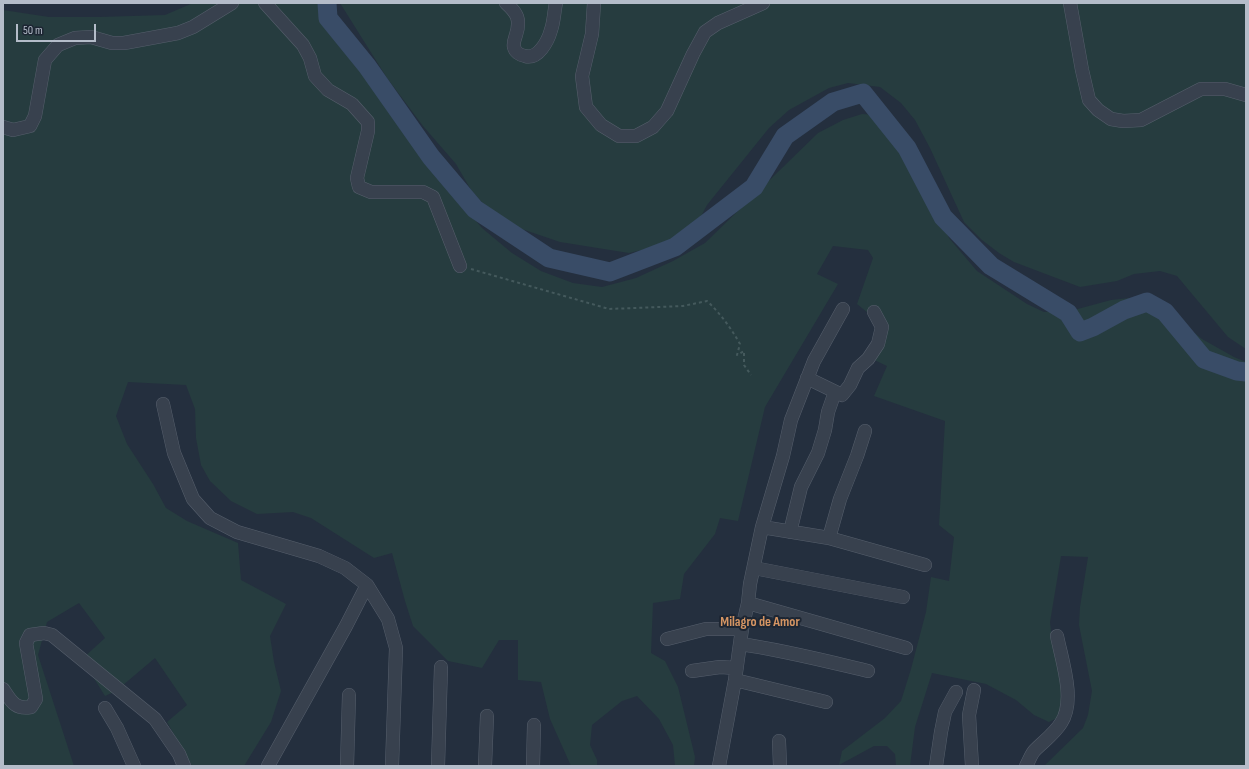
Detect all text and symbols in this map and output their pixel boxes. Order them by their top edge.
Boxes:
scale bar [18,16,98,42]
text: 50 m [23,23,43,38]
district label: Milagro de Amor [720,614,800,630]

